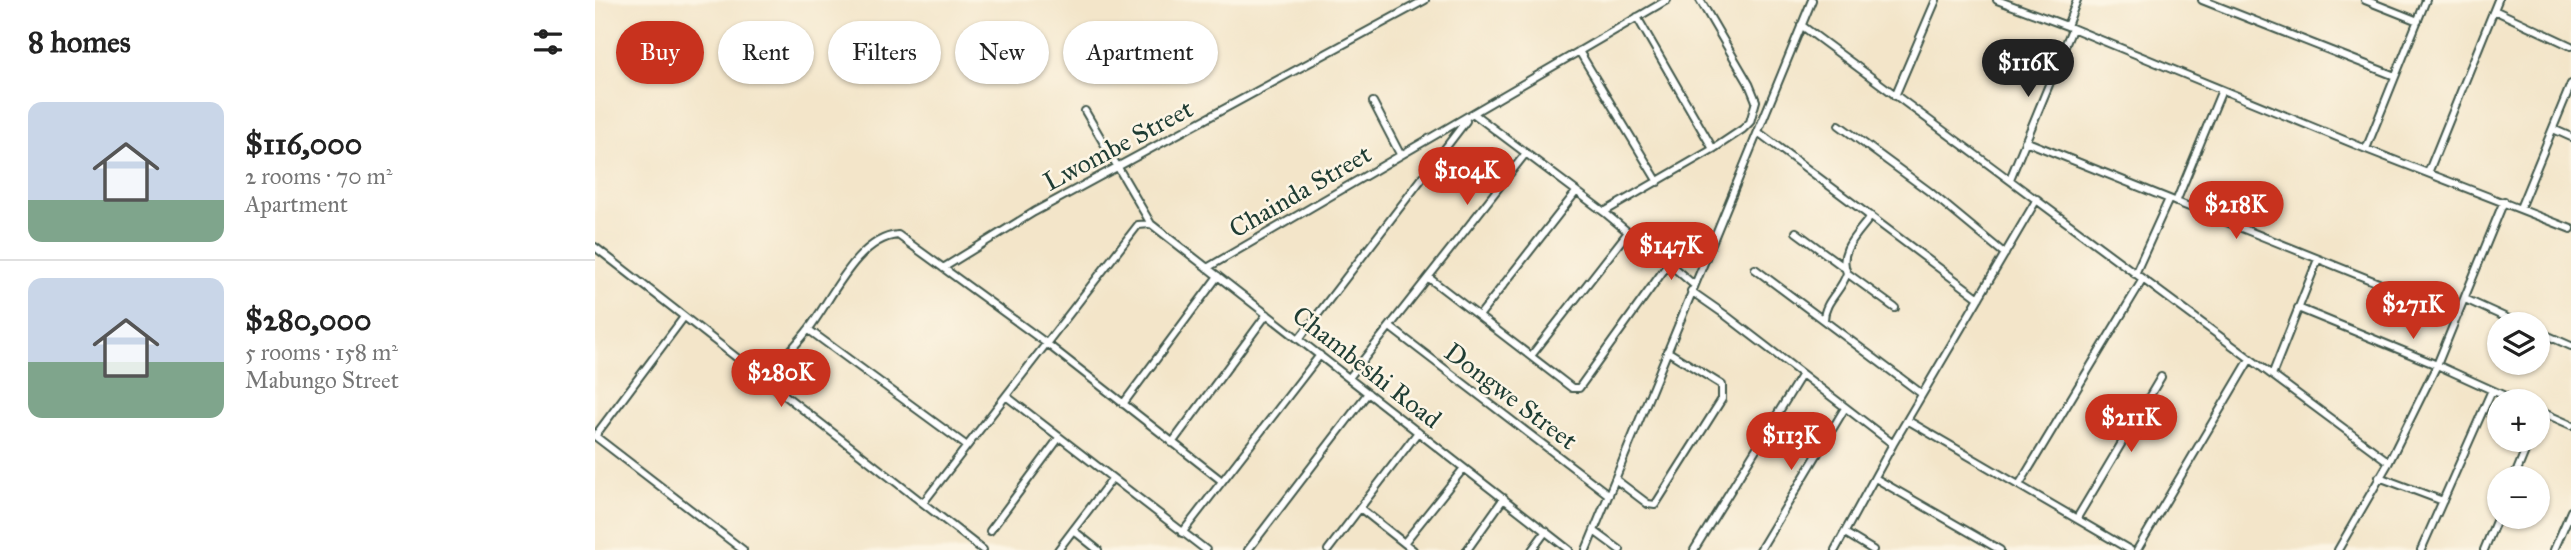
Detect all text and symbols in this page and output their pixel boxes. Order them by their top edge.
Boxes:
chip: Buy [616,21,704,84]
chip: Rent [718,21,814,84]
chip: Filters [828,21,941,84]
chip: New [955,21,1049,84]
chip: Apartment [1063,21,1218,84]
icon: filters [529,23,567,61]
text: 8 homes [28,24,131,60]
pin: $116K [1979,40,2077,99]
text: $116K [1998,48,2058,76]
street label: Lwombe Street [1038,92,1198,198]
text: $116,000 [245,126,362,162]
icon: home [84,130,168,214]
street label: Chainda Street [1223,137,1377,245]
pin: $104K [1418,148,1516,207]
text: $104K [1434,156,1500,184]
text: 2 rooms · 70 m² [245,162,393,190]
pin: $218K [2187,182,2285,241]
text: Apartment [245,190,348,218]
text: $218K [2205,190,2267,218]
pin: $147K [1622,222,1720,282]
text: $147K [1639,231,1703,259]
pin: $271K [2364,282,2462,341]
text: $271K [2382,290,2444,318]
street label: Chambeshi Road [1286,299,1448,435]
text: $280,000 [245,302,371,338]
icon: home [84,306,168,390]
map controls [2487,312,2550,529]
button: layers [2487,312,2550,375]
street label: Dongwe Street [1438,336,1584,456]
text: 5 rooms · 158 m² [245,338,398,366]
pin: $280K [732,350,830,409]
text: $280K [747,358,815,386]
text: Mabungo Street [245,366,399,394]
button: + [2487,389,2550,452]
pin: $211K [2082,394,2180,454]
text: $211K [2101,403,2161,431]
pin: $113K [1742,412,1840,472]
text: $113K [1762,421,1820,449]
button: − [2487,466,2550,529]

